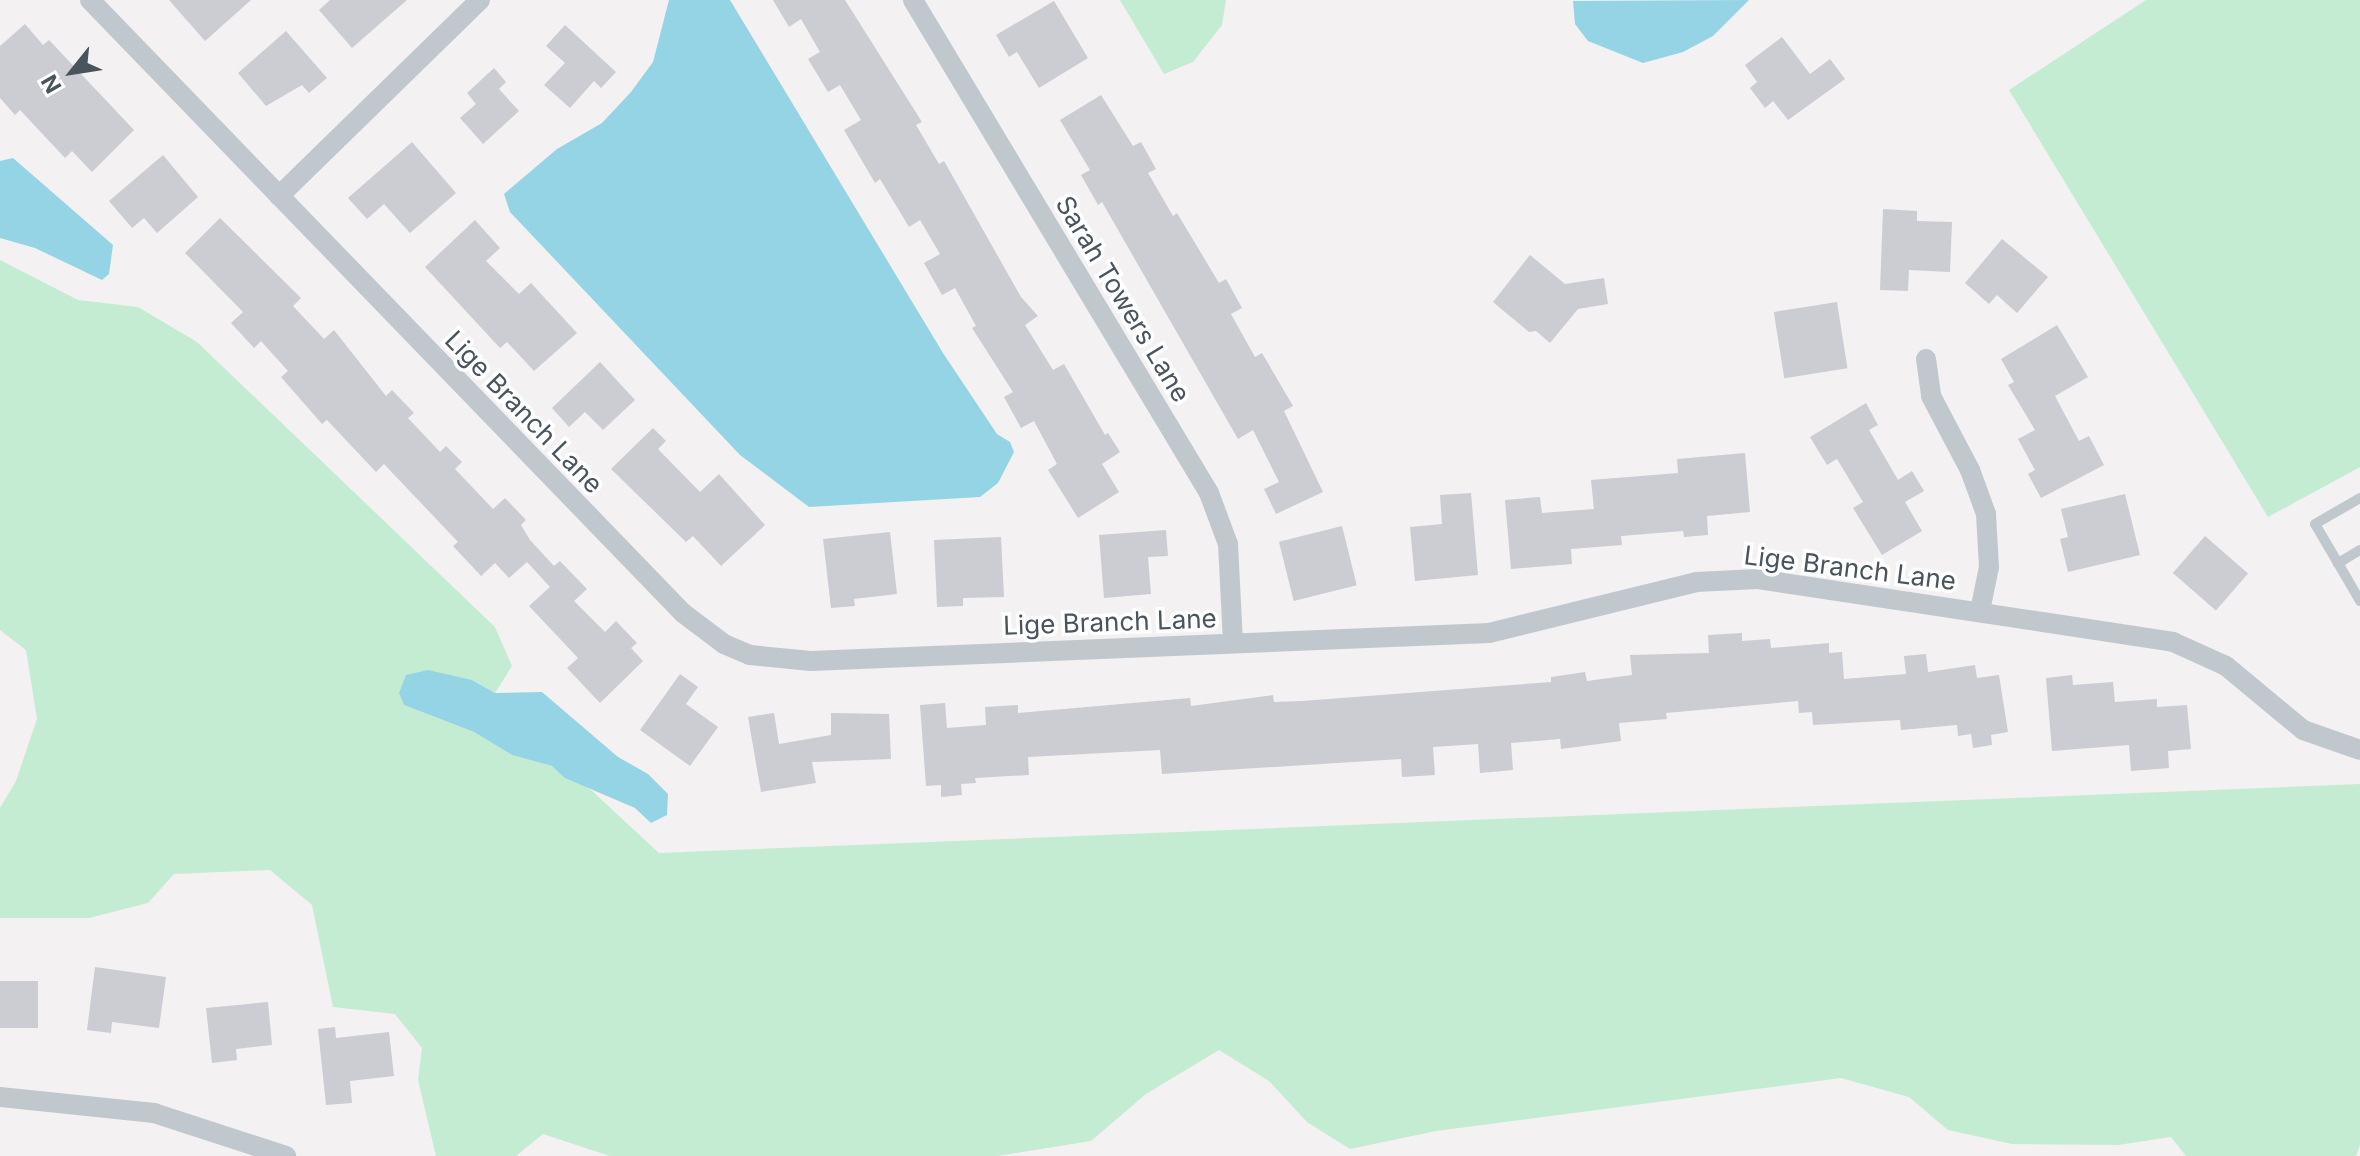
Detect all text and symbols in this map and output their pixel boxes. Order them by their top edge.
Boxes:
north arrow [32,32,112,112]
text: N [36,70,67,98]
street label: Sarah Towers Lane [1049,190,1197,408]
street label: Lige Branch Lane [439,324,609,500]
street label: Lige Branch Lane [1742,540,1958,596]
street label: Lige Branch Lane [1003,603,1217,641]

